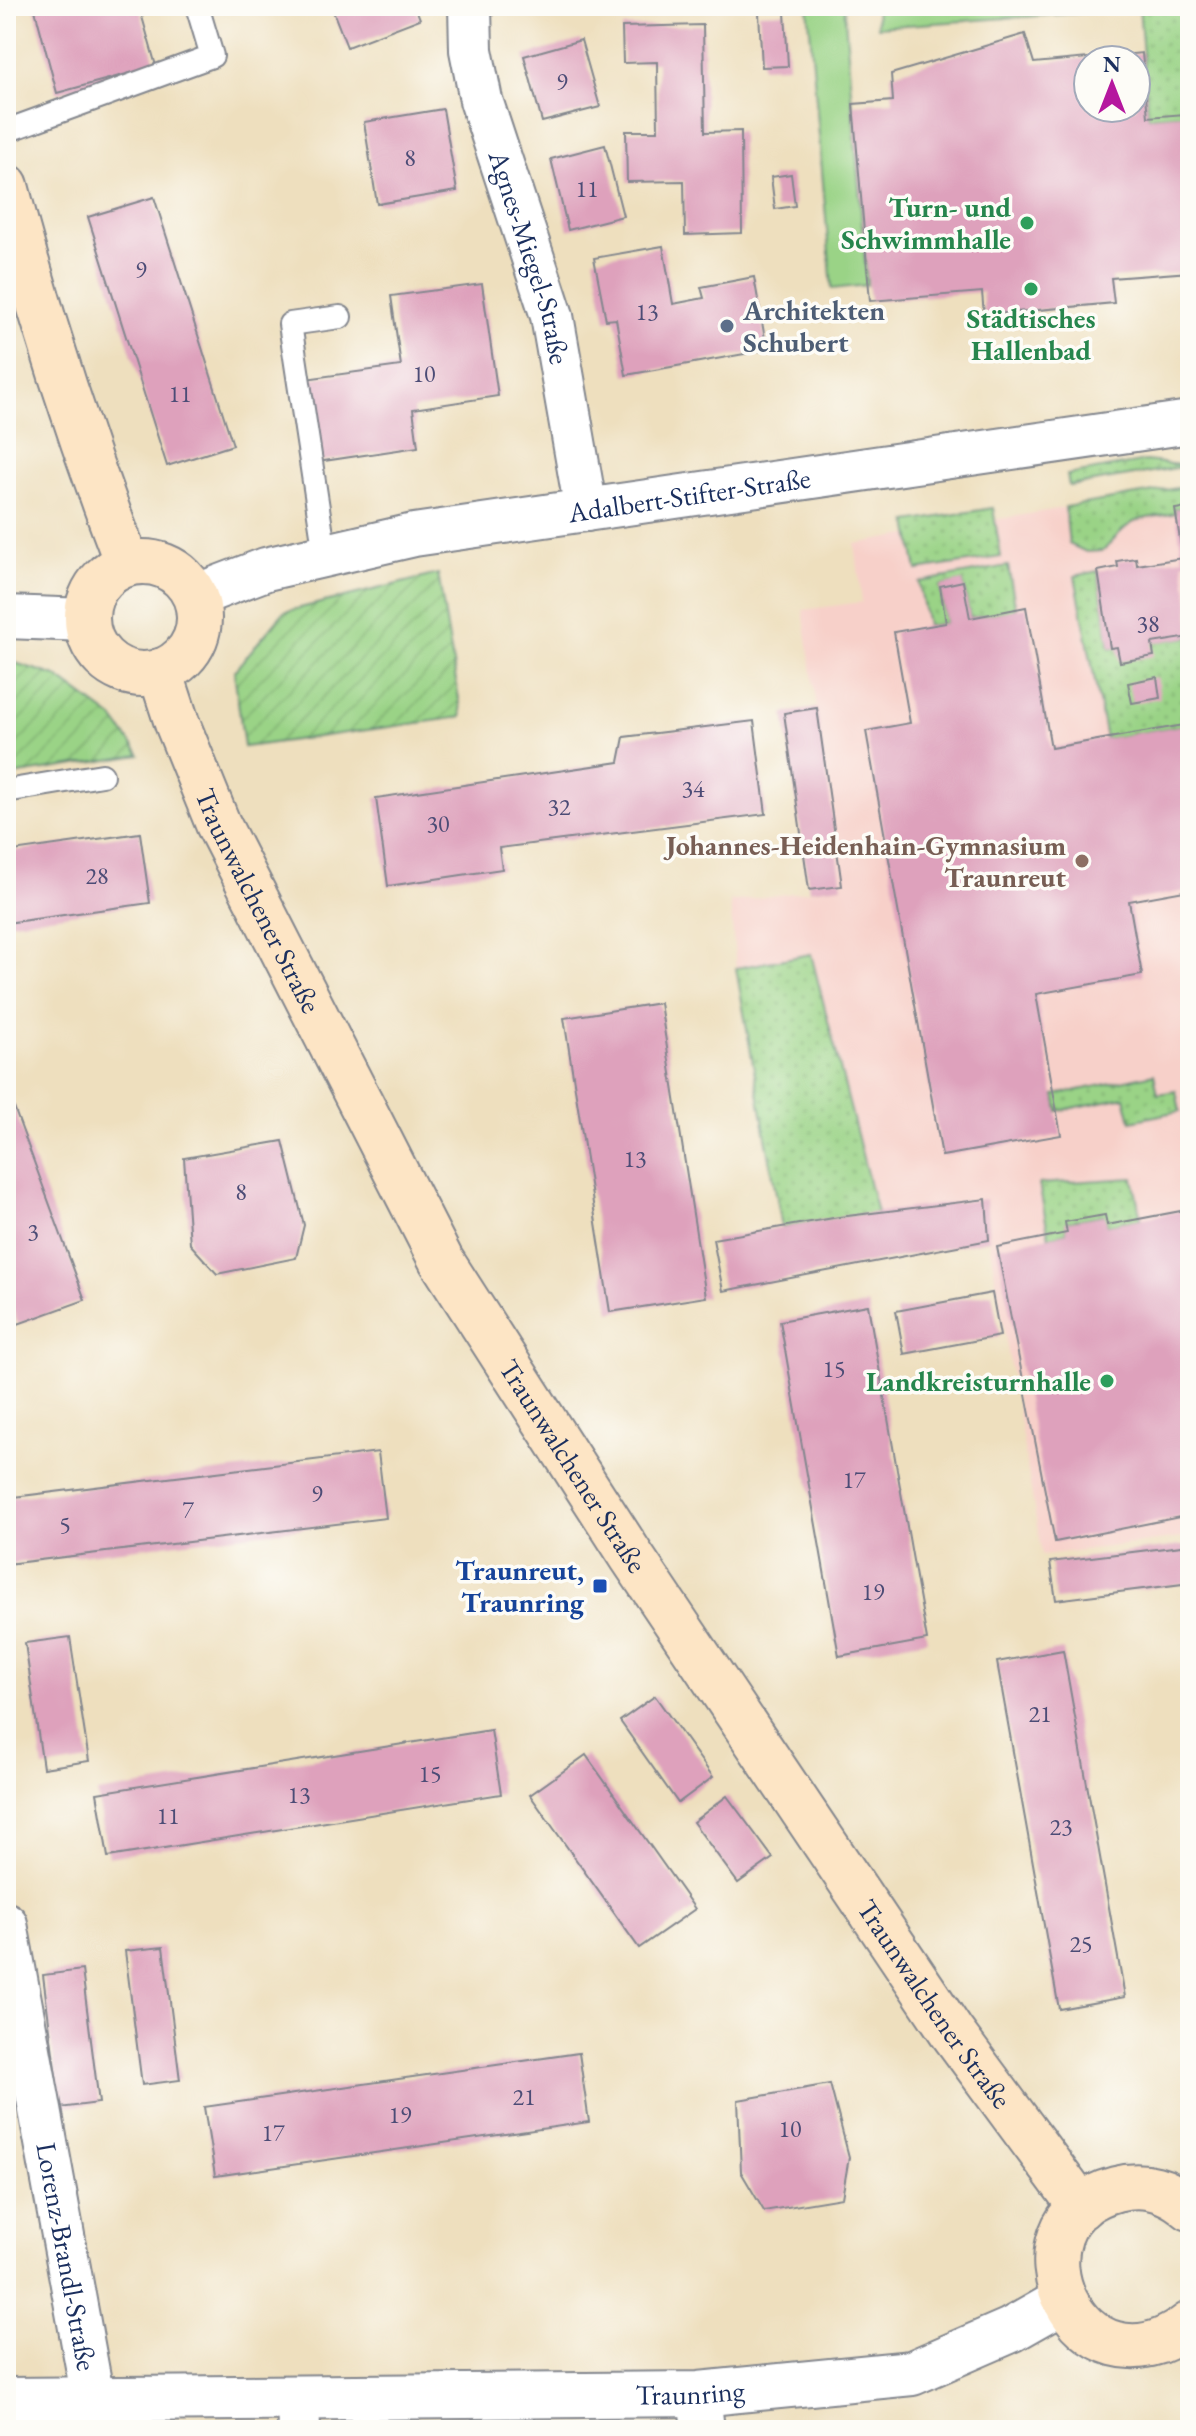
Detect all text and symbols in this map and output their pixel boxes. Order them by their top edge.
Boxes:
north arrow [1072,44,1152,124]
text: N [1103,50,1121,79]
house number: 9 [556,66,568,97]
house number: 8 [404,142,416,173]
street label: Agnes-Miegel-Straße [480,145,578,367]
house number: 11 [575,173,599,204]
place label: Turn- und Schwimmhalle [841,189,1012,257]
marker: Turn- und Schwimmhalle [1018,214,1036,232]
house number: 9 [135,254,147,285]
marker: Städtisches Hallenbad [1022,280,1040,298]
place label: Architekten Schubert [742,292,885,360]
house number: 13 [635,296,659,327]
place label: Städtisches Hallenbad [966,300,1096,368]
marker: Architekten Schubert [718,317,736,335]
house number: 10 [412,358,436,389]
house number: 11 [168,378,192,409]
street label: Adalbert-Stifter-Straße [565,459,813,530]
house number: 38 [1136,608,1160,639]
house number: 34 [681,773,705,804]
street label: Traunwalchener Straße [187,783,330,1019]
house number: 32 [547,791,571,822]
house number: 30 [426,808,450,839]
place label: Johannes-Heidenhain-Gymnasium Traunreut [663,827,1066,895]
marker: Johannes-Heidenhain-Gymnasium Traunreut [1073,852,1091,870]
house number: 28 [85,860,109,891]
house number: 13 [623,1143,647,1174]
house number: 8 [235,1176,247,1207]
house number: 3 [27,1216,39,1247]
street label: Traunwalchener Straße [491,1352,655,1579]
house number: 15 [822,1353,846,1384]
place label: Landkreisturnhalle [866,1363,1091,1399]
marker: Landkreisturnhalle [1098,1372,1116,1390]
house number: 17 [842,1464,866,1495]
house number: 9 [311,1478,323,1509]
house number: 7 [182,1494,194,1525]
house number: 5 [59,1509,71,1540]
place label: Traunreut, Traunring [455,1552,585,1620]
house number: 19 [861,1576,885,1607]
marker: Traunreut, Traunring [591,1577,609,1595]
house number: 21 [1028,1698,1052,1729]
house number: 15 [418,1758,442,1789]
house number: 13 [287,1779,311,1810]
house number: 11 [156,1800,180,1831]
house number: 23 [1049,1811,1073,1842]
street label: Traunwalchener Straße [849,1892,1020,2115]
house number: 25 [1069,1928,1093,1959]
house number: 21 [512,2081,536,2112]
house number: 19 [388,2099,412,2130]
house number: 10 [778,2113,802,2144]
house number: 17 [261,2117,285,2148]
street label: Lorenz-Brandl-Straße [28,2139,105,2374]
street label: Traunring [635,2372,747,2413]

